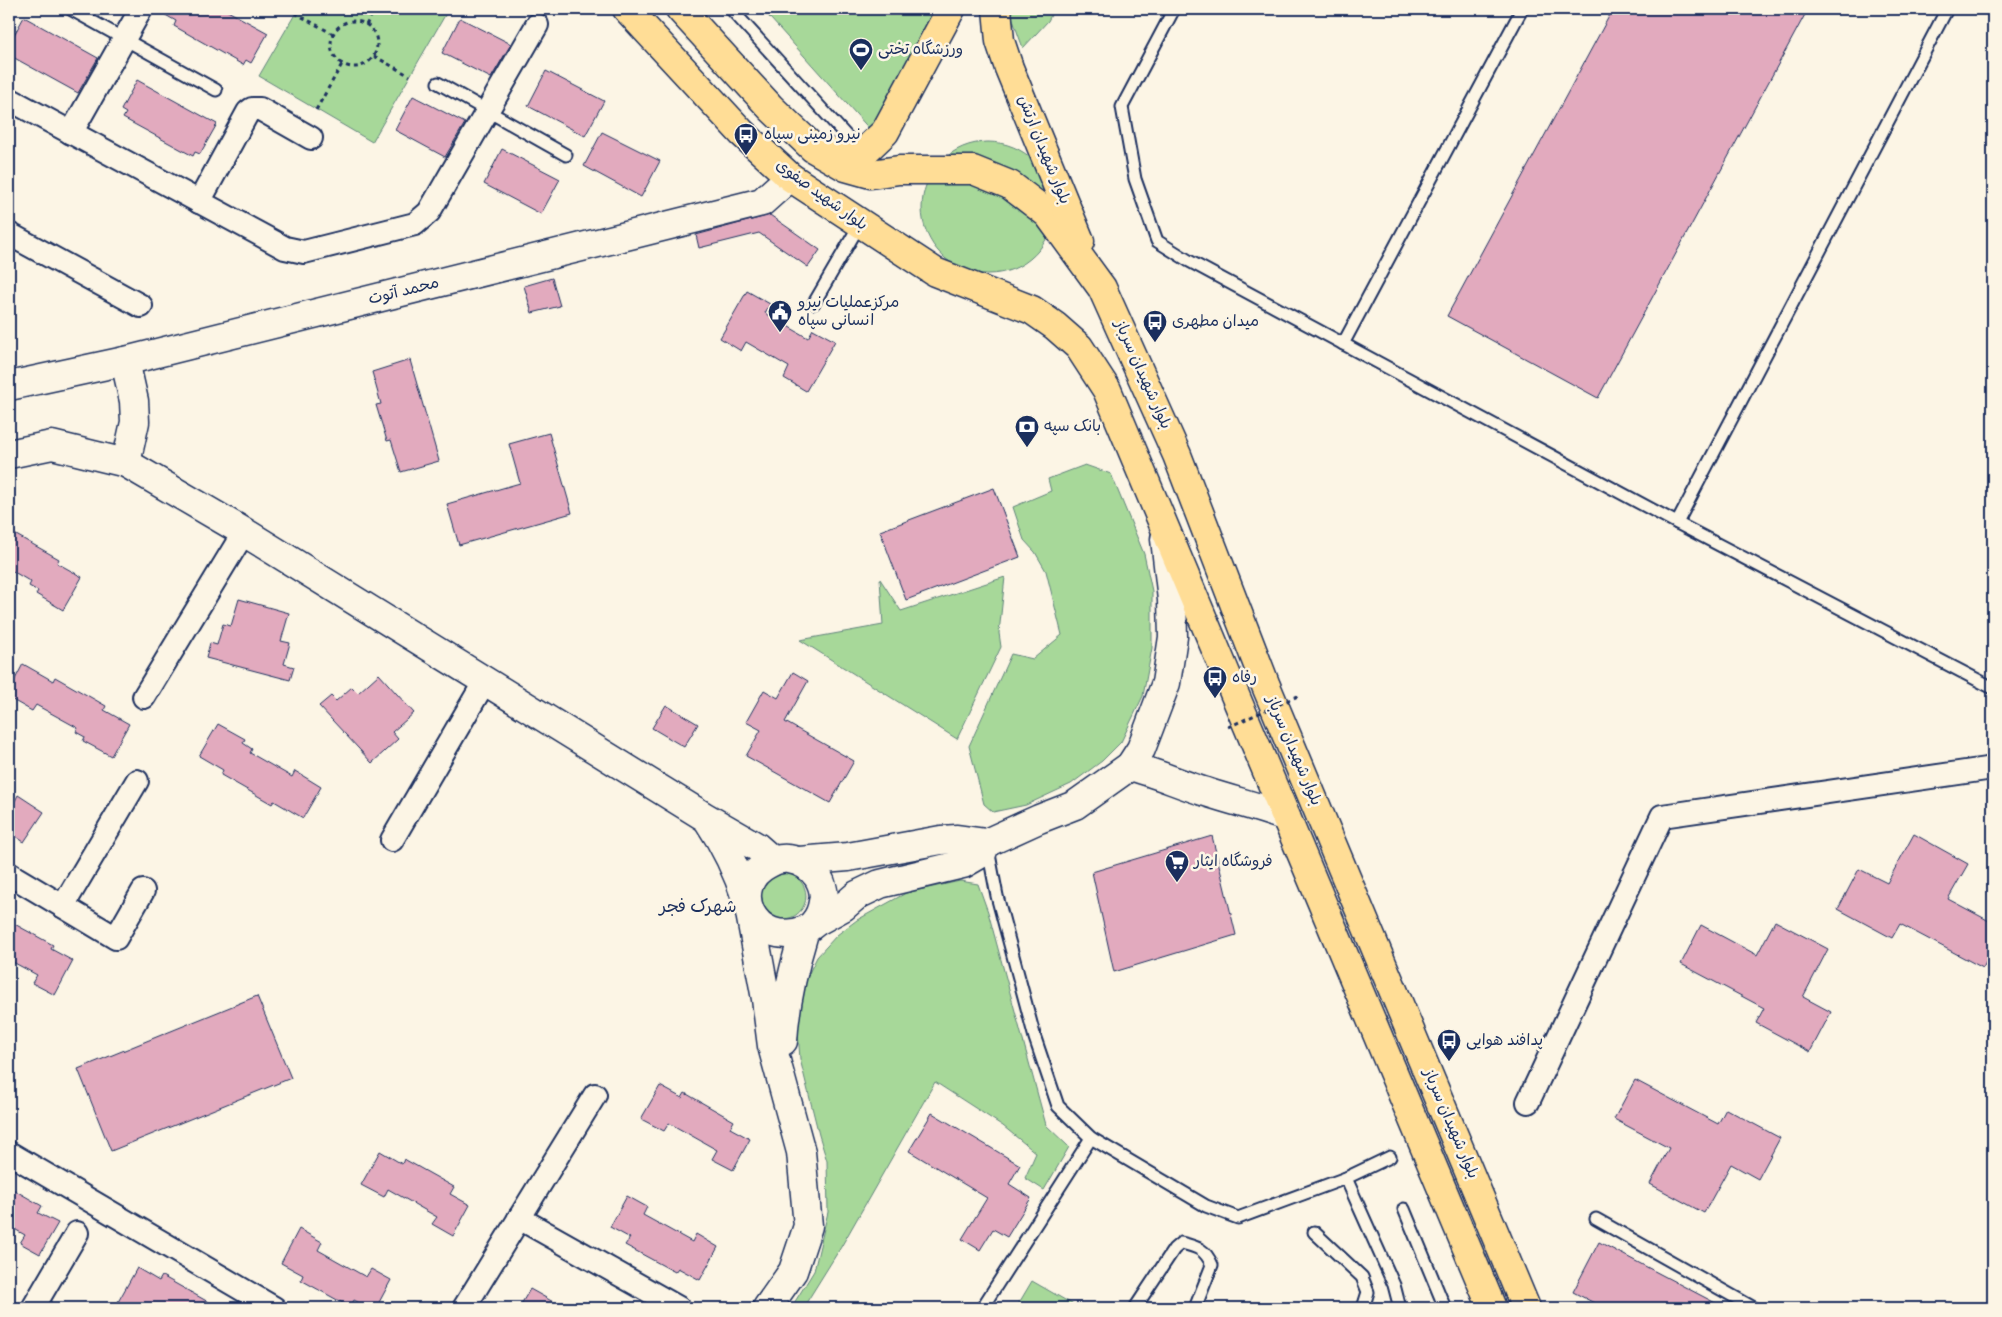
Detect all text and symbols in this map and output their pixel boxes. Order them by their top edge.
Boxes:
sports icon: ورزشگاه تختی [848,37,874,71]
place label: ورزشگاه تختی [878,39,963,62]
street label: بلوار شهیدان ارتش [1011,92,1075,208]
bus stop icon: نیرو زمینی سپاه [733,122,759,156]
place label: نیرو زمینی سپاه [764,124,861,147]
street label: بلوار شهید صفوی [770,155,872,237]
street label: محمد آتوت [366,272,442,312]
place label: مرکزعملیات نیرو انسانی سپاه [796,292,899,333]
public building icon: مرکزعملیات نیرو انسانی سپاه [767,299,793,333]
bus stop icon: میدان مطهری [1142,309,1168,343]
place label: میدان مطهری [1172,311,1259,334]
street label: بلوار شهیدان سرباز [1107,315,1176,433]
bank icon: بانک سپه [1014,414,1040,448]
place label: بانک سپه [1044,416,1101,439]
bus stop icon: رفاه [1202,665,1228,699]
place label: رفاه [1232,667,1257,690]
street label: بلوار شهیدان سرباز [1259,691,1327,810]
supermarket icon: فروشگاه ایثار [1164,849,1190,883]
place label: فروشگاه ایثار [1192,851,1273,874]
district label: شهرک فجر [657,896,737,921]
bus stop icon: پدافند هوایی [1436,1028,1462,1062]
place label: پدافند هوایی [1466,1030,1543,1053]
street label: بلوار شهیدان سرباز [1416,1064,1484,1183]

